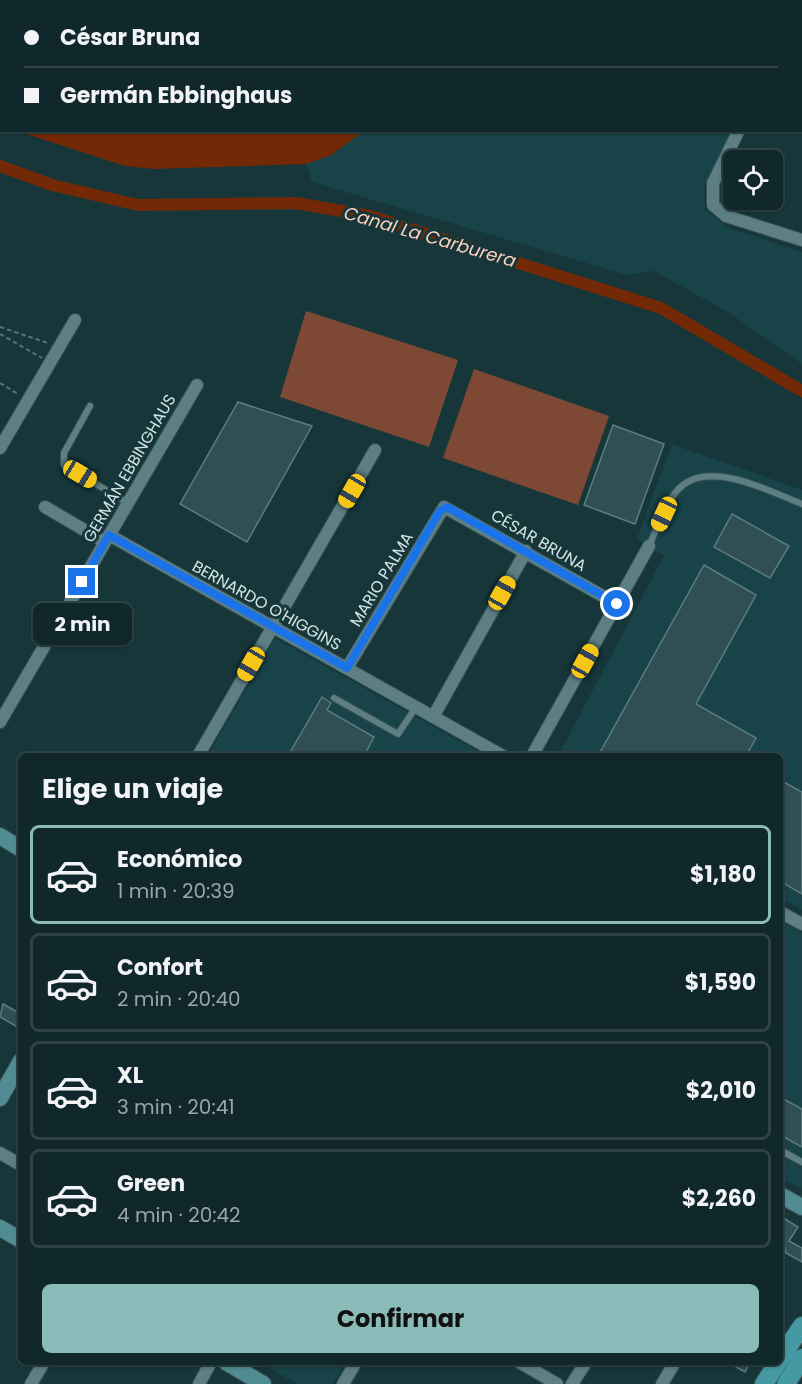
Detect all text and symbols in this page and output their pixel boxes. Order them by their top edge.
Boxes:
text: César Bruna [60,22,200,53]
text: Germán Ebbinghaus [60,80,292,111]
map controls [723,150,783,210]
button: locate [723,150,783,210]
water label: Canal La Carburera [341,200,519,273]
street label: GERMÁN EBBINGHAUS [77,390,181,547]
car [60,457,100,491]
car [335,471,369,511]
car [648,494,680,534]
street label: CÉSAR BRUNA [487,504,591,577]
street label: MARIO PALMA [344,527,419,631]
street label: BERNARDO O'HIGGINS [188,555,345,656]
route end [68,568,95,595]
car [485,573,519,613]
route start [603,590,630,617]
callout: 2 min [32,603,132,645]
text: 2 min [54,610,111,638]
car [568,641,602,681]
car [234,644,268,684]
text: Elige un viaje [42,770,223,807]
text: Económico [117,844,242,875]
icon: car [45,848,99,902]
text: $1,180 [690,859,756,890]
text: 1 min · 20:39 [117,877,235,905]
text: Confort [117,952,203,983]
icon: car [45,956,99,1010]
text: $1,590 [685,967,756,998]
text: 2 min · 20:40 [117,985,241,1013]
text: XL [117,1060,143,1091]
icon: car [45,1064,99,1118]
text: $2,010 [686,1075,756,1106]
text: 3 min · 20:41 [117,1093,235,1121]
text: Green [117,1168,185,1199]
icon: car [45,1172,99,1226]
text: $2,260 [682,1183,756,1214]
text: 4 min · 20:42 [117,1201,241,1229]
button: Confirmar [42,1284,759,1353]

